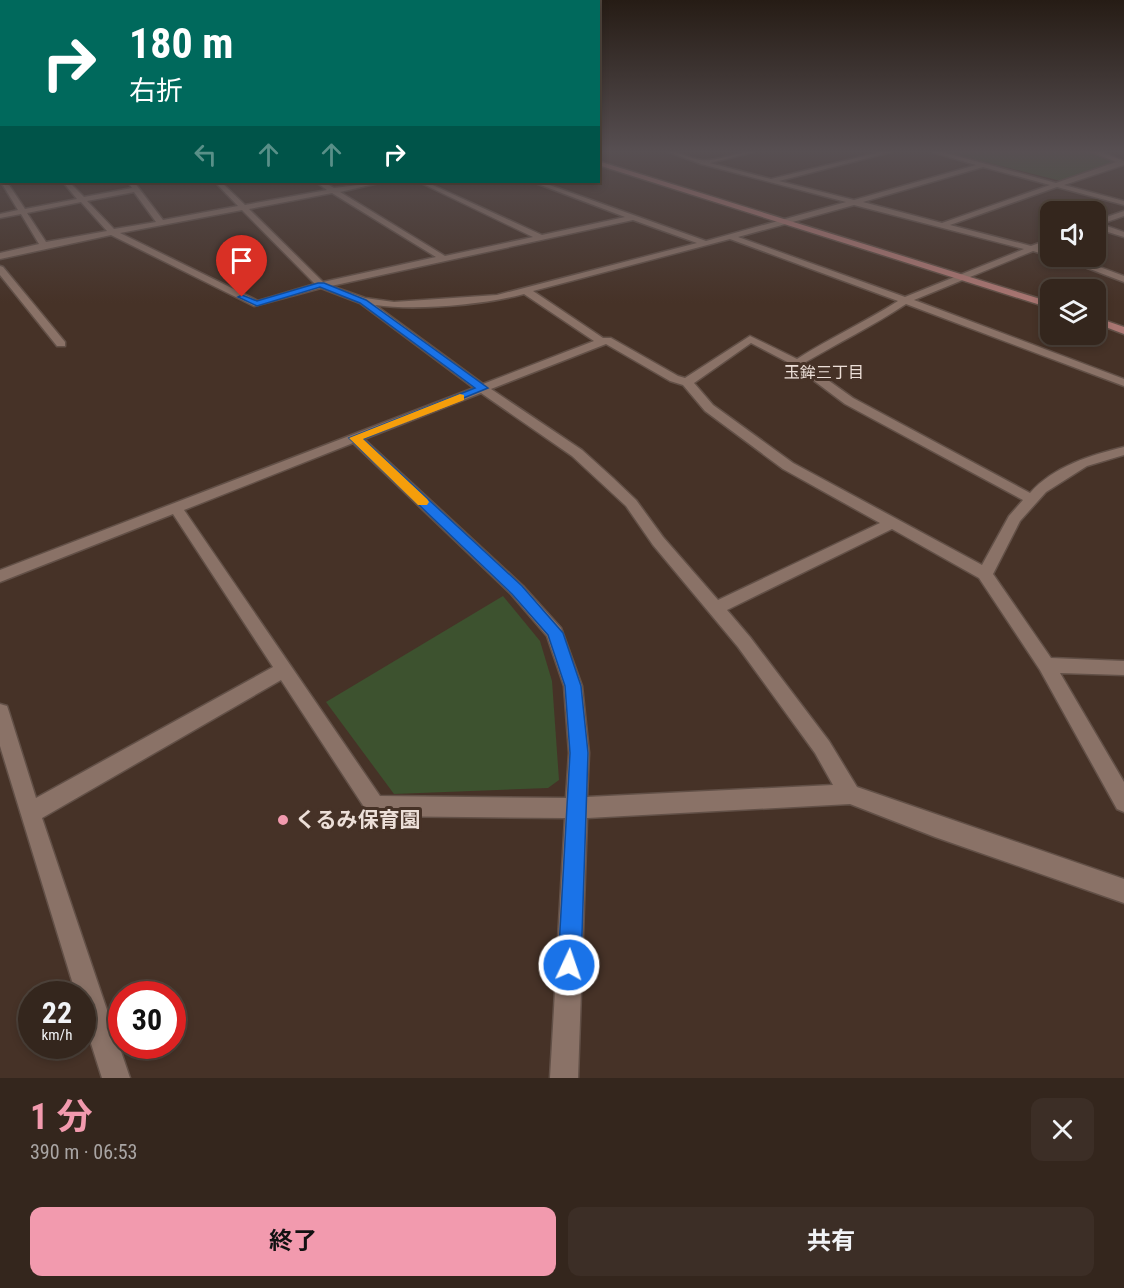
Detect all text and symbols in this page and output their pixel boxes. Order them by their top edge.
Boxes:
text: 180 m [129,19,234,68]
icon: right [30,24,108,102]
text: 右折 [129,75,183,107]
icon: left [189,138,222,171]
icon: ahead [252,138,285,171]
icon: ahead [315,138,348,171]
icon: right [378,138,411,171]
map controls [1040,201,1106,345]
button: sound [1040,201,1106,267]
pin [216,235,267,297]
icon: arrive [225,244,258,277]
button: layers [1040,279,1106,345]
district label: 玉鉾三丁目 [784,363,864,382]
place label: くるみ保育園 [295,808,421,832]
marker: くるみ保育園 [276,813,290,827]
position arrow [537,933,601,997]
speed limit sign: 30 [108,981,186,1059]
text: 22 [42,995,72,1030]
text: km/h [42,1026,72,1044]
text: 1 分 [30,1096,93,1138]
button: close [1031,1098,1094,1161]
text: 390 m · 06:53 [30,1140,137,1164]
button: 終了 [30,1207,556,1276]
button: 共有 [568,1207,1094,1276]

